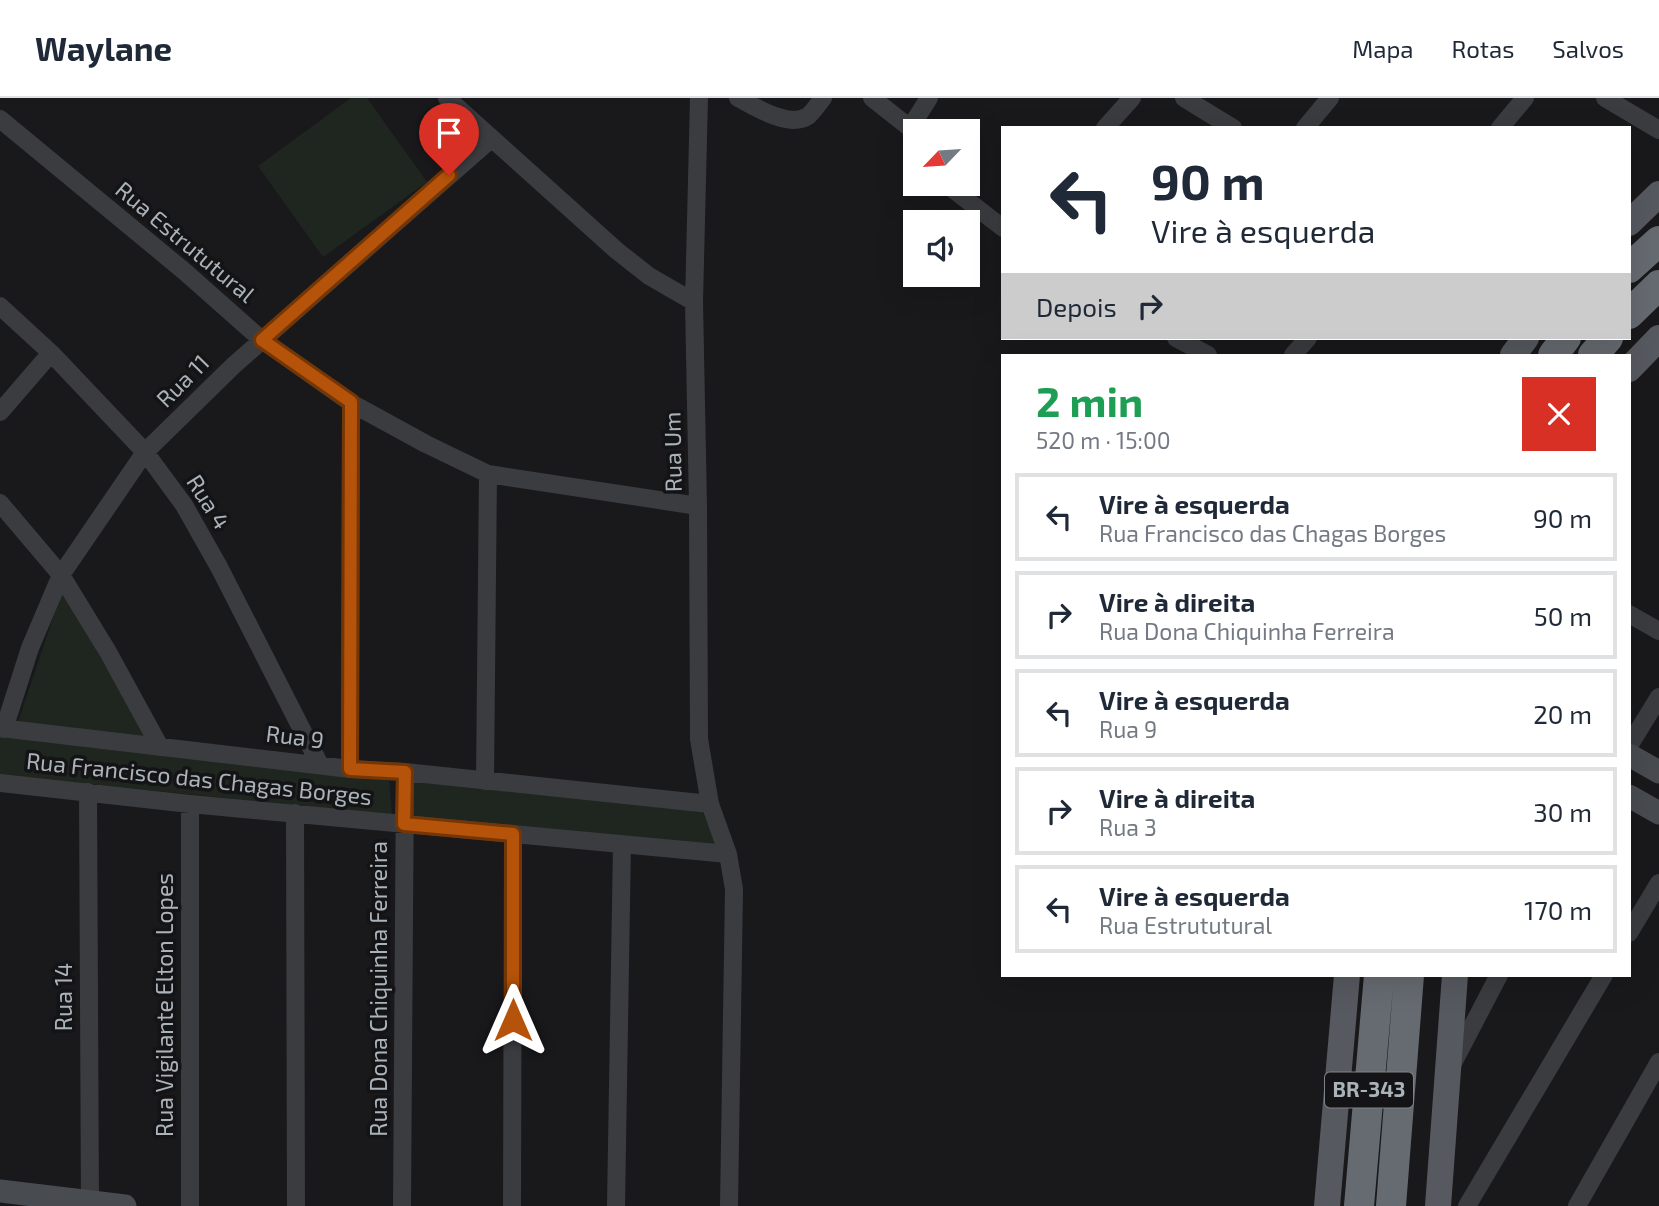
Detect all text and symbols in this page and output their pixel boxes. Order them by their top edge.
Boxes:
text: Waylane [35,28,172,68]
text: Mapa [1352,34,1414,63]
text: Rotas [1452,34,1514,63]
text: Salvos [1552,34,1624,63]
pin [419,103,479,175]
icon: arrive [430,114,468,152]
north arrow [903,119,980,196]
map controls [903,119,980,287]
text: 90 m [1151,151,1265,210]
icon: left [1036,154,1127,245]
street label: Rua Estrututural [110,175,261,308]
button: sound [903,210,980,287]
text: Vire à esquerda [1151,211,1375,249]
icon: right [1131,287,1169,325]
text: Depois [1036,291,1117,322]
street label: Rua 11 [150,348,215,413]
text: 2 min [1036,375,1143,425]
button: close [1522,377,1596,451]
street label: Rua Um [657,412,687,493]
text: 520 m · 15:00 [1036,426,1171,454]
street label: Rua 4 [181,469,236,534]
text: Vire à esquerda [1099,488,1290,519]
icon: left [1040,498,1078,536]
text: 90 m [1533,502,1592,533]
text: Rua Francisco das Chagas Borges [1099,519,1446,547]
text: Vire à direita [1099,586,1255,617]
icon: right [1040,596,1078,634]
text: 50 m [1534,600,1592,631]
text: Rua Dona Chiquinha Ferreira [1099,617,1395,645]
text: Vire à esquerda [1099,684,1290,715]
icon: left [1040,694,1078,732]
text: 20 m [1533,698,1592,729]
text: Rua 9 [1099,715,1157,743]
street label: Rua 9 [265,719,326,753]
street label: Rua Francisco das Chagas Borges [25,746,373,810]
text: Vire à direita [1099,782,1255,813]
icon: right [1040,792,1078,830]
text: 30 m [1533,796,1592,827]
text: Rua 3 [1099,813,1157,841]
street label: Rua Dona Chiquinha Ferreira [364,841,392,1137]
street label: Rua Vigilante Elton Lopes [150,873,178,1137]
text: Vire à esquerda [1099,880,1290,911]
icon: left [1040,890,1078,928]
text: 170 m [1524,894,1592,925]
text: Rua Estrututural [1099,911,1272,939]
street label: Rua 14 [49,963,77,1031]
position arrow [476,983,550,1057]
road number: BR-343 [1325,1072,1413,1108]

